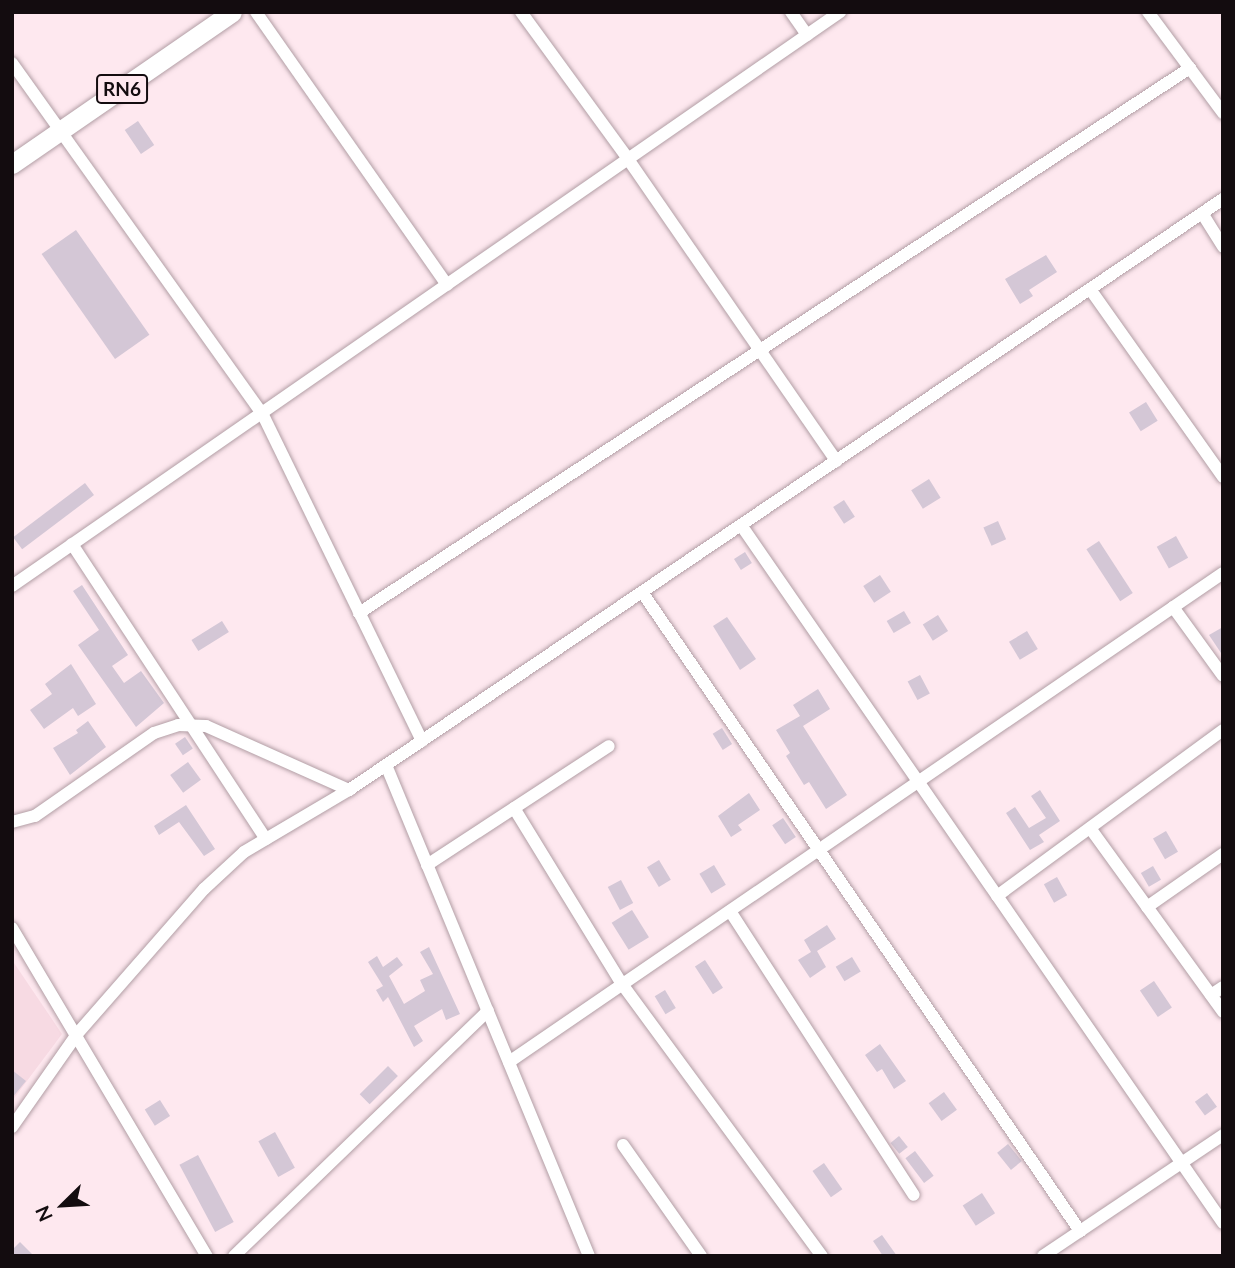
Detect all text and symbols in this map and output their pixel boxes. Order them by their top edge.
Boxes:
road number: RN6 [96,74,148,104]
north arrow [28,1170,98,1240]
text: N [30,1202,57,1225]

